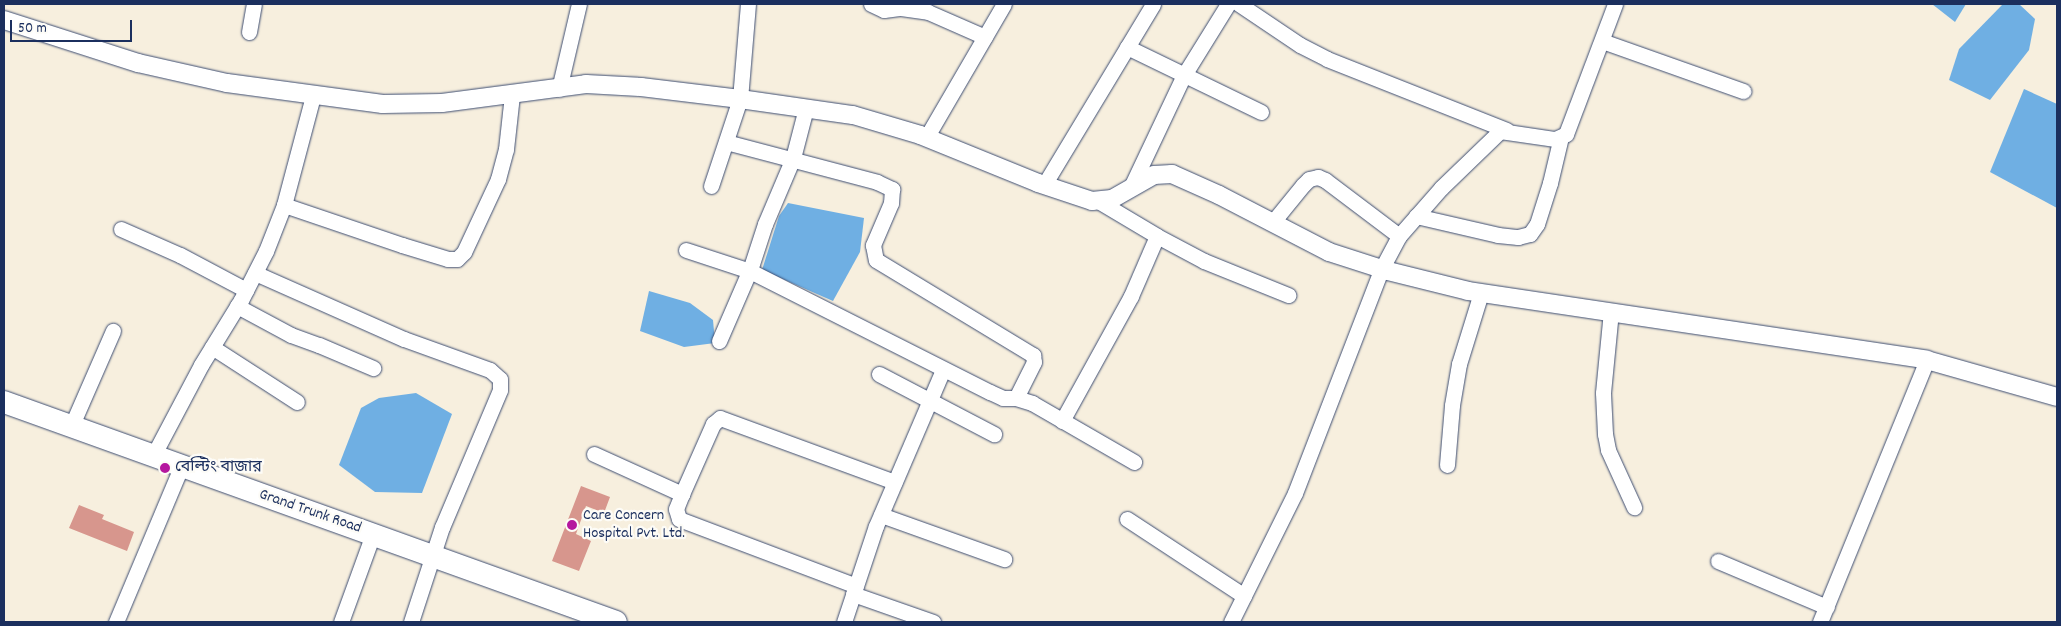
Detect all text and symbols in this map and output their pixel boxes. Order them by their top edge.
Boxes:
scale bar [12,10,135,42]
text: 50 m [18,18,47,40]
place label: বেল্টিং বাজার [175,458,262,478]
marker: বেল্টিং বাজার [159,462,171,474]
street label: Grand Trunk Road [256,486,364,538]
place label: Care Concern Hospital Pvt. Ltd. [583,506,685,544]
marker: Care Concern Hospital Pvt. Ltd. [565,518,579,532]

